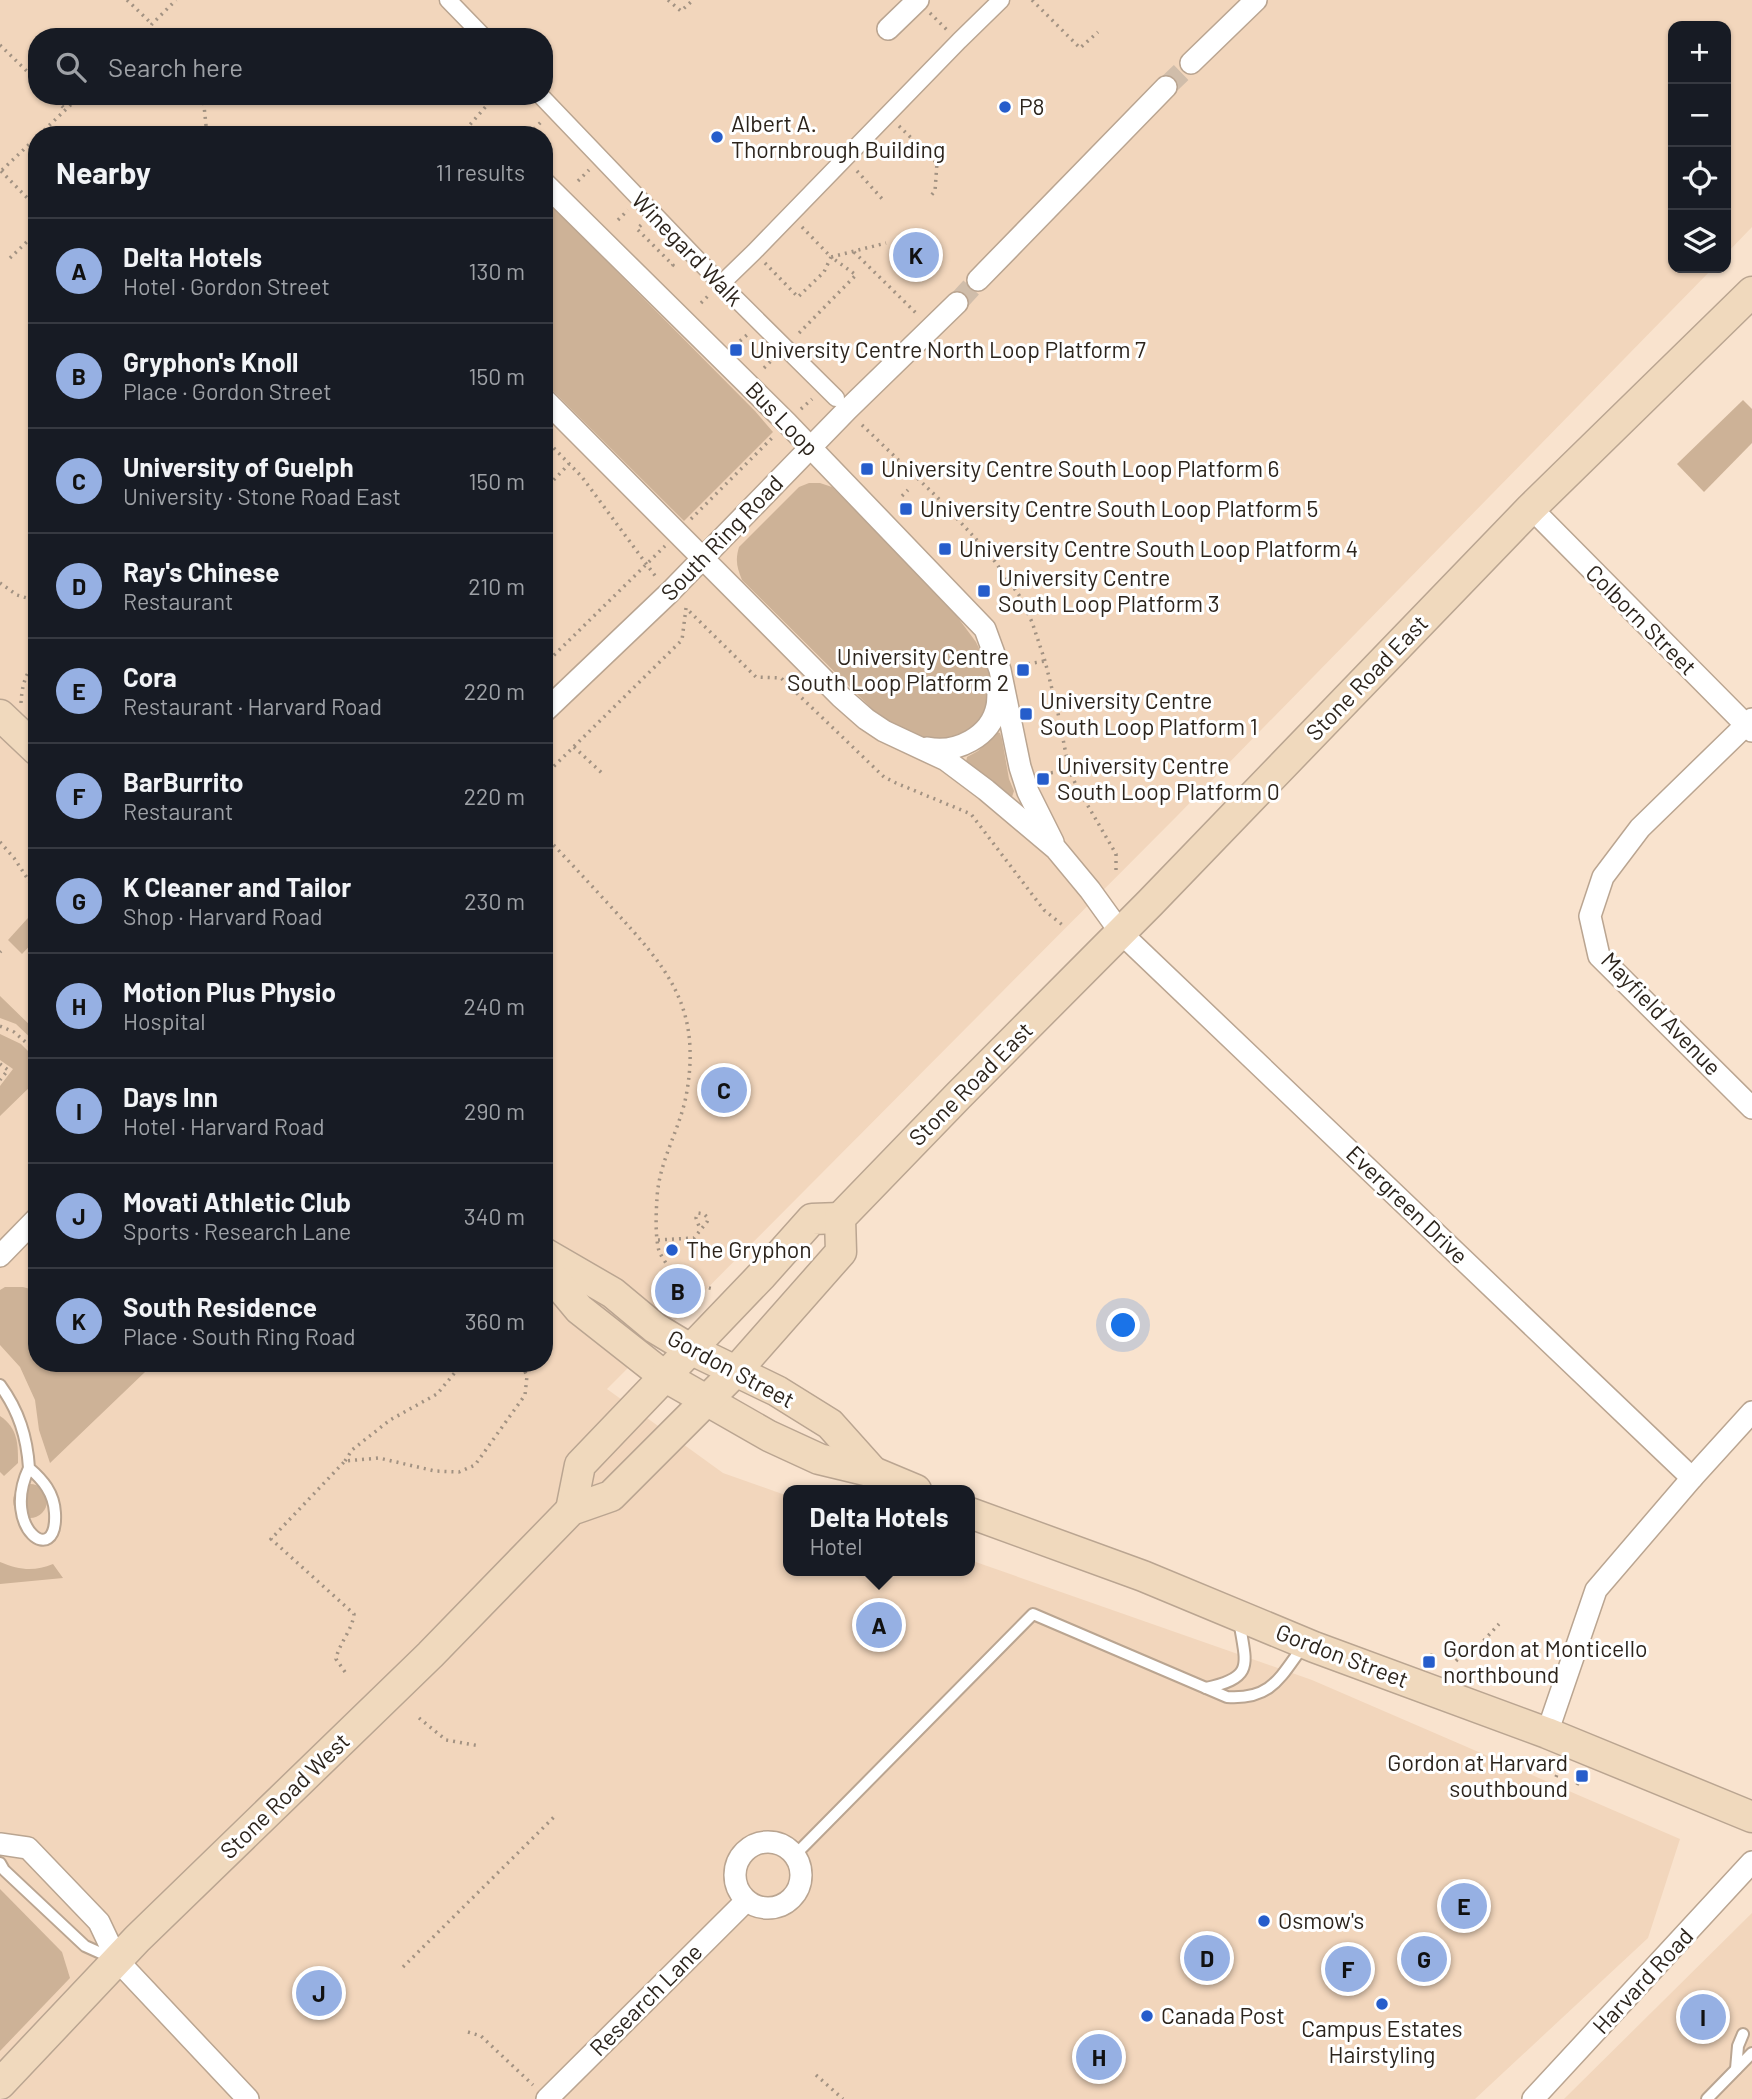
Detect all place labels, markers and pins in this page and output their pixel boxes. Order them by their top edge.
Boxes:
place label: P8 [1019,92,1045,120]
marker: P8 [997,99,1013,115]
place label: Albert A. Thornbrough Building [731,109,945,163]
marker: Albert A. Thornbrough Building [709,129,725,145]
pin: K [893,229,939,281]
place label: University Centre North Loop Platform 7 [750,335,1146,363]
marker: University Centre North Loop Platform 7 [728,342,744,358]
place label: University Centre South Loop Platform 6 [881,454,1279,482]
marker: University Centre South Loop Platform 6 [859,461,875,477]
place label: University Centre South Loop Platform 5 [920,494,1318,522]
marker: University Centre South Loop Platform 5 [898,501,914,517]
place label: University Centre South Loop Platform 4 [959,534,1358,562]
marker: University Centre South Loop Platform 4 [937,541,953,557]
place label: University Centre South Loop Platform 3 [998,563,1220,617]
marker: University Centre South Loop Platform 3 [976,583,992,599]
place label: University Centre South Loop Platform 2 [787,642,1009,696]
marker: University Centre South Loop Platform 2 [1015,662,1031,678]
place label: University Centre South Loop Platform 1 [1040,686,1258,740]
marker: University Centre South Loop Platform 1 [1018,706,1034,722]
place label: University Centre South Loop Platform 0 [1057,751,1280,805]
marker: University Centre South Loop Platform 0 [1035,771,1051,787]
pin: C [701,1064,747,1116]
place label: The Gryphon [686,1235,812,1263]
marker: The Gryphon [664,1242,680,1258]
pin: B [655,1265,701,1317]
pin: A [856,1599,902,1651]
place label: Gordon at Monticello northbound [1443,1634,1647,1688]
marker: Gordon at Monticello northbound [1421,1654,1437,1670]
place label: Gordon at Harvard southbound [1387,1748,1568,1802]
marker: Gordon at Harvard southbound [1574,1768,1590,1784]
pin: E [1441,1880,1487,1932]
place label: Osmow's [1278,1906,1364,1934]
marker: Osmow's [1256,1913,1272,1929]
pin: D [1184,1932,1230,1984]
pin: G [1401,1933,1447,1985]
pin: F [1325,1943,1371,1995]
pin: J [296,1967,342,2019]
pin: I [1680,1991,1726,2043]
marker: Campus Estates Hairstyling [1374,1996,1390,2012]
place label: Canada Post [1161,2001,1285,2029]
marker: Canada Post [1139,2008,1155,2024]
place label: Campus Estates Hairstyling [1301,2014,1463,2068]
pin: H [1076,2031,1122,2083]

